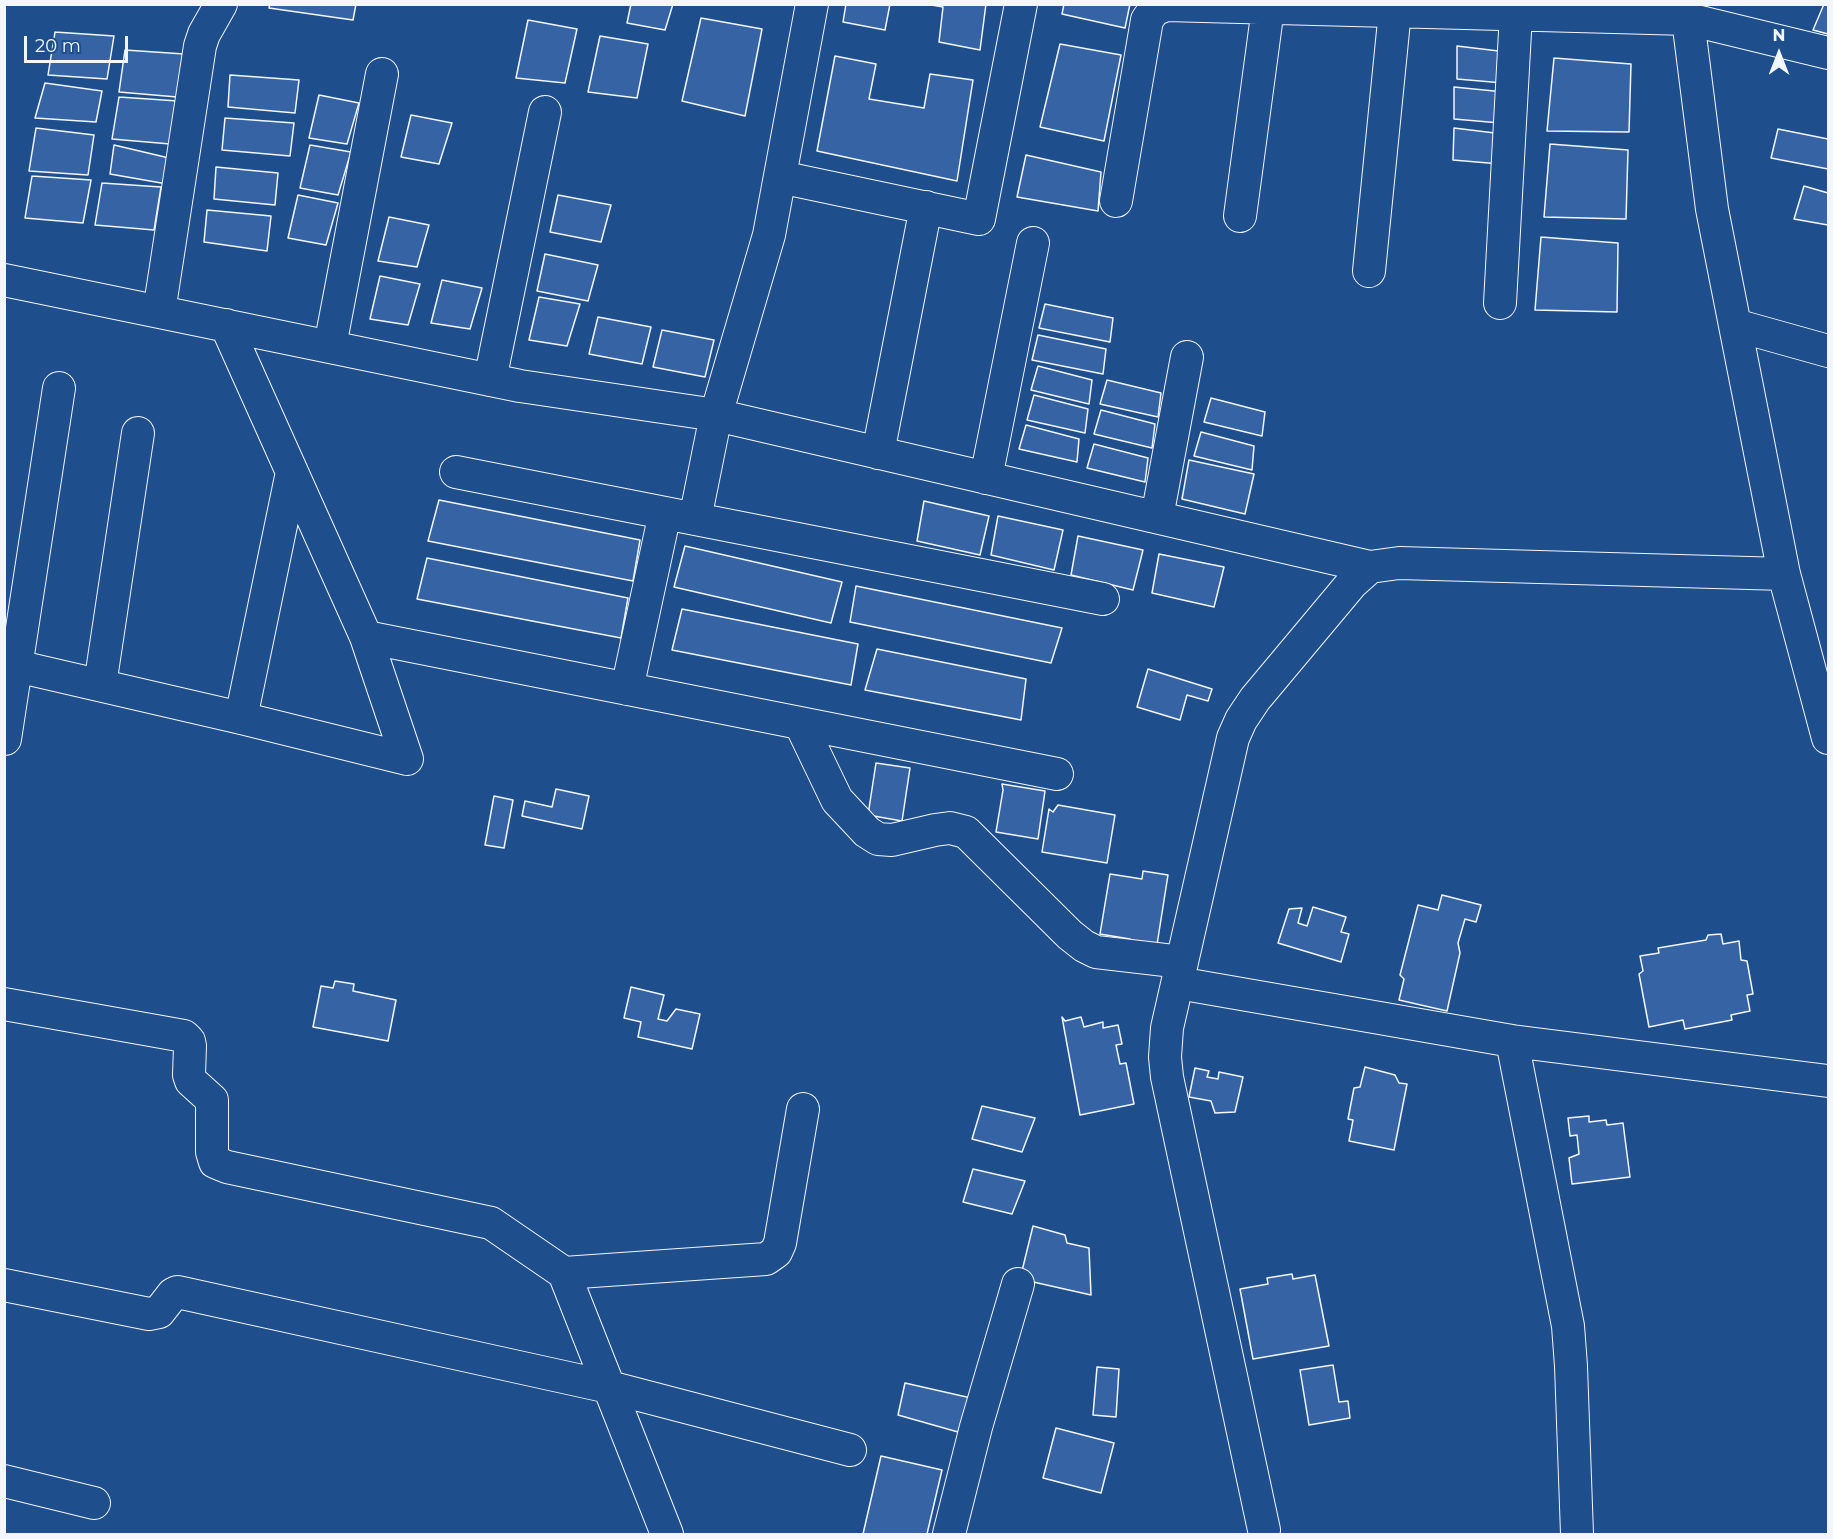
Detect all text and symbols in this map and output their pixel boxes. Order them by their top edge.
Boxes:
scale bar [27,24,130,62]
north arrow [1749,24,1809,84]
text: N [1773,26,1785,45]
text: 20 m [35,35,81,57]

